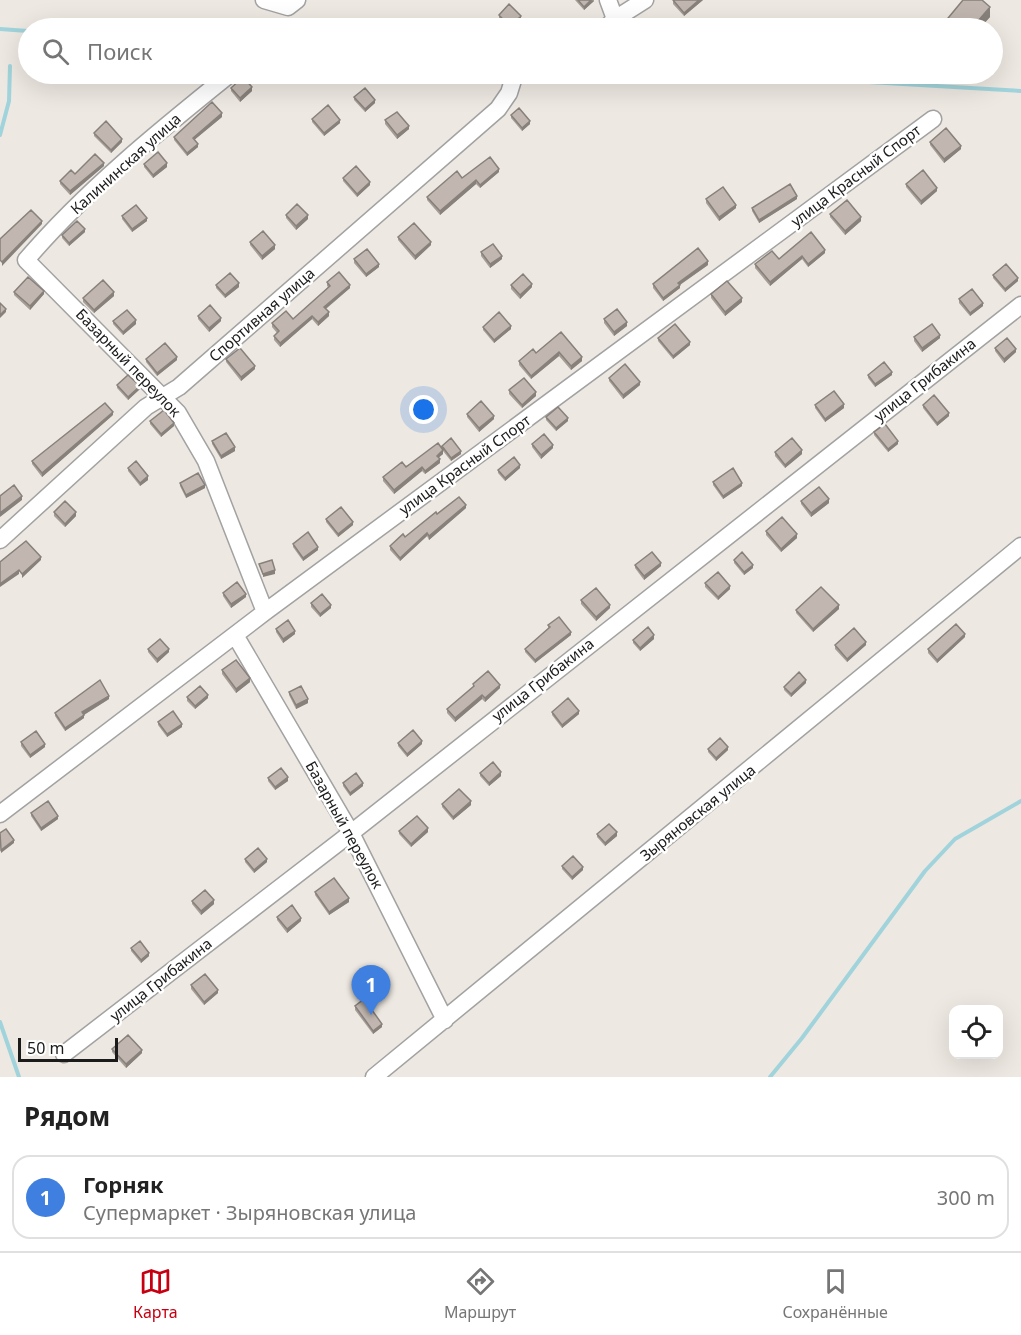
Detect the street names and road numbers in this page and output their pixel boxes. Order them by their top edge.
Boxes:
street label: Калининская улица [66,108,185,218]
street label: улица Красный Спорт [786,120,925,231]
street label: Спортивная улица [204,263,318,366]
street label: Базарный переулок [72,304,186,421]
street label: улица Грибакина [869,333,979,425]
street label: улица Красный Спорт [395,410,534,519]
street label: улица Грибакина [487,633,597,725]
street label: Базарный переулок [301,757,388,892]
street label: Зыряновская улица [636,760,759,865]
street label: улица Грибакина [105,933,215,1025]

